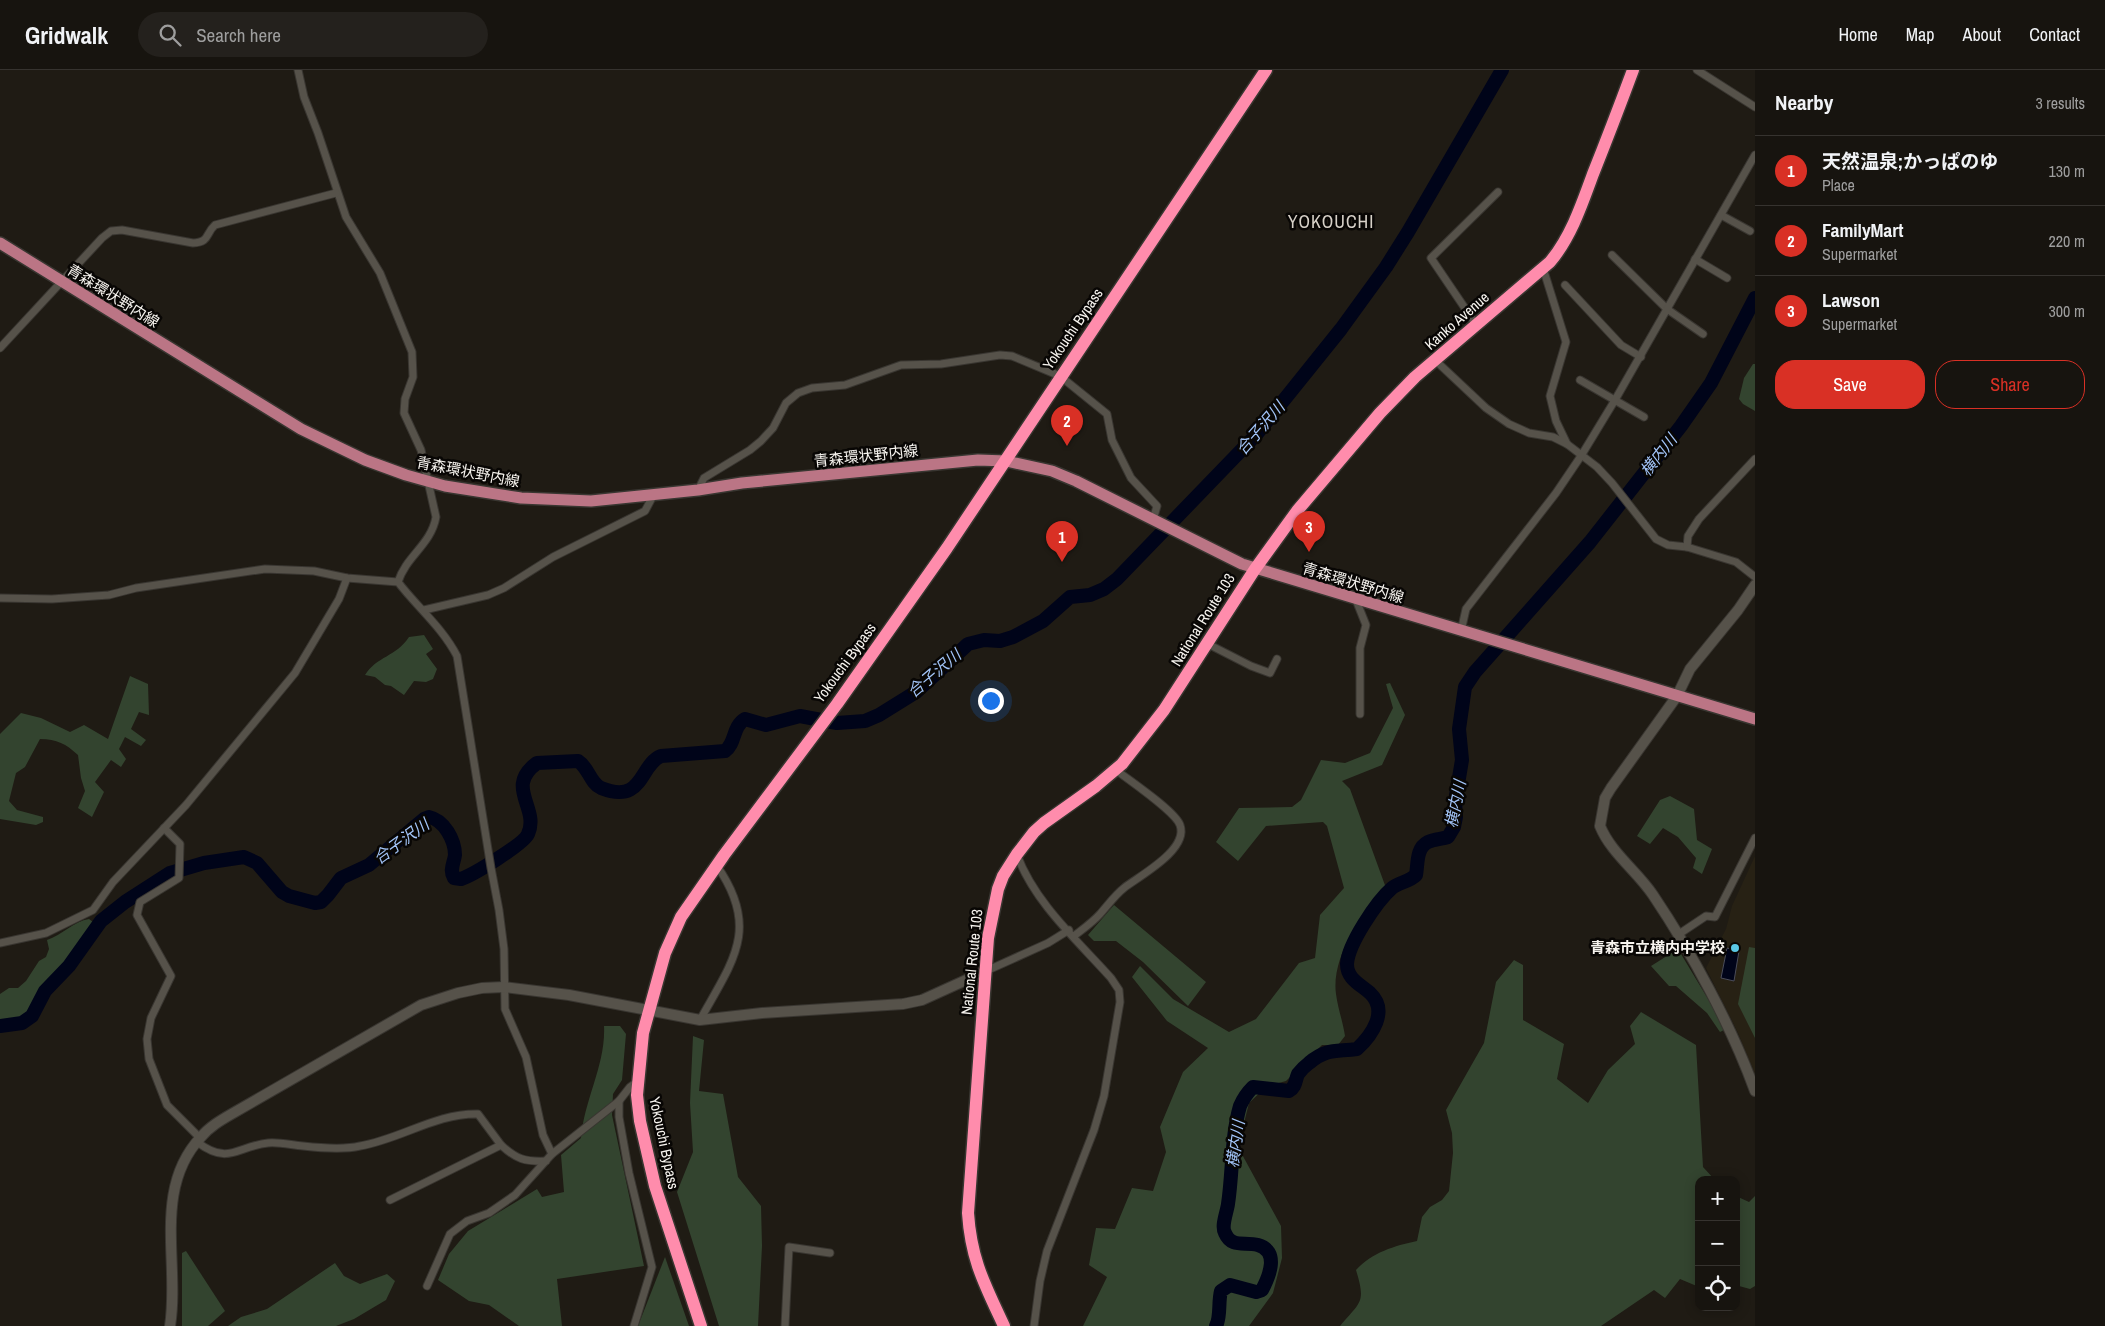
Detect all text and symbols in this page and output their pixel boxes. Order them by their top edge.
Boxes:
search box [138,12,488,57]
text: Gridwalk [25,19,108,51]
icon: search [156,21,184,49]
text: Search here [196,22,281,48]
text: Home [1838,22,1878,47]
text: Map [1906,22,1935,47]
text: About [1963,22,2001,47]
text: Contact [2029,22,2080,47]
text: Nearby [1775,88,1833,117]
text: 3 results [2035,92,2085,114]
text: 天然温泉;かっぱのゆ [1822,148,1998,174]
text: 1 [1787,160,1795,182]
text: 130 m [2049,160,2085,182]
text: Place [1822,174,1855,196]
district label: YOKOUCHI [1288,209,1374,234]
text: FamilyMart [1822,217,1904,243]
text: 2 [1787,230,1795,252]
text: 220 m [2049,230,2085,252]
text: Supermarket [1822,243,1897,265]
street label: 青森環状野内線 [63,259,163,332]
street label: Yokouchi Bypass [1038,284,1108,374]
street label: Kanko Avenue [1420,287,1494,355]
text: Lawson [1822,287,1880,313]
text: 3 [1787,300,1795,322]
text: 300 m [2049,300,2085,322]
text: Supermarket [1822,313,1897,335]
button: Save [1775,360,1925,409]
button: Share [1935,360,2085,409]
water label: 合子沢川 [1231,395,1291,459]
pin: 2 [1051,405,1083,446]
water label: 横内川 [1635,428,1683,481]
street label: 青森環状野内線 [813,440,919,471]
street label: 青森環状野内線 [415,451,522,492]
pin: 3 [1293,511,1325,552]
pin: 1 [1046,521,1078,562]
street label: 青森環状野内線 [1300,557,1406,608]
street label: National Route 103 [1166,569,1240,670]
street label: Yokouchi Bypass [808,618,881,707]
water label: 合子沢川 [902,643,967,702]
your location [978,688,1004,714]
water label: 横内川 [1440,776,1471,830]
water label: 合子沢川 [369,812,435,869]
street label: National Route 103 [956,908,988,1016]
place label: 青森市立横内中学校 [1590,937,1725,958]
marker: 青森市立横内中学校 [1729,942,1741,954]
street label: Yokouchi Bypass [644,1095,685,1191]
water label: 横内川 [1221,1117,1250,1169]
map controls [1695,1176,1740,1311]
button: + [1695,1176,1740,1221]
button: − [1695,1221,1740,1266]
button: locate [1695,1266,1740,1311]

